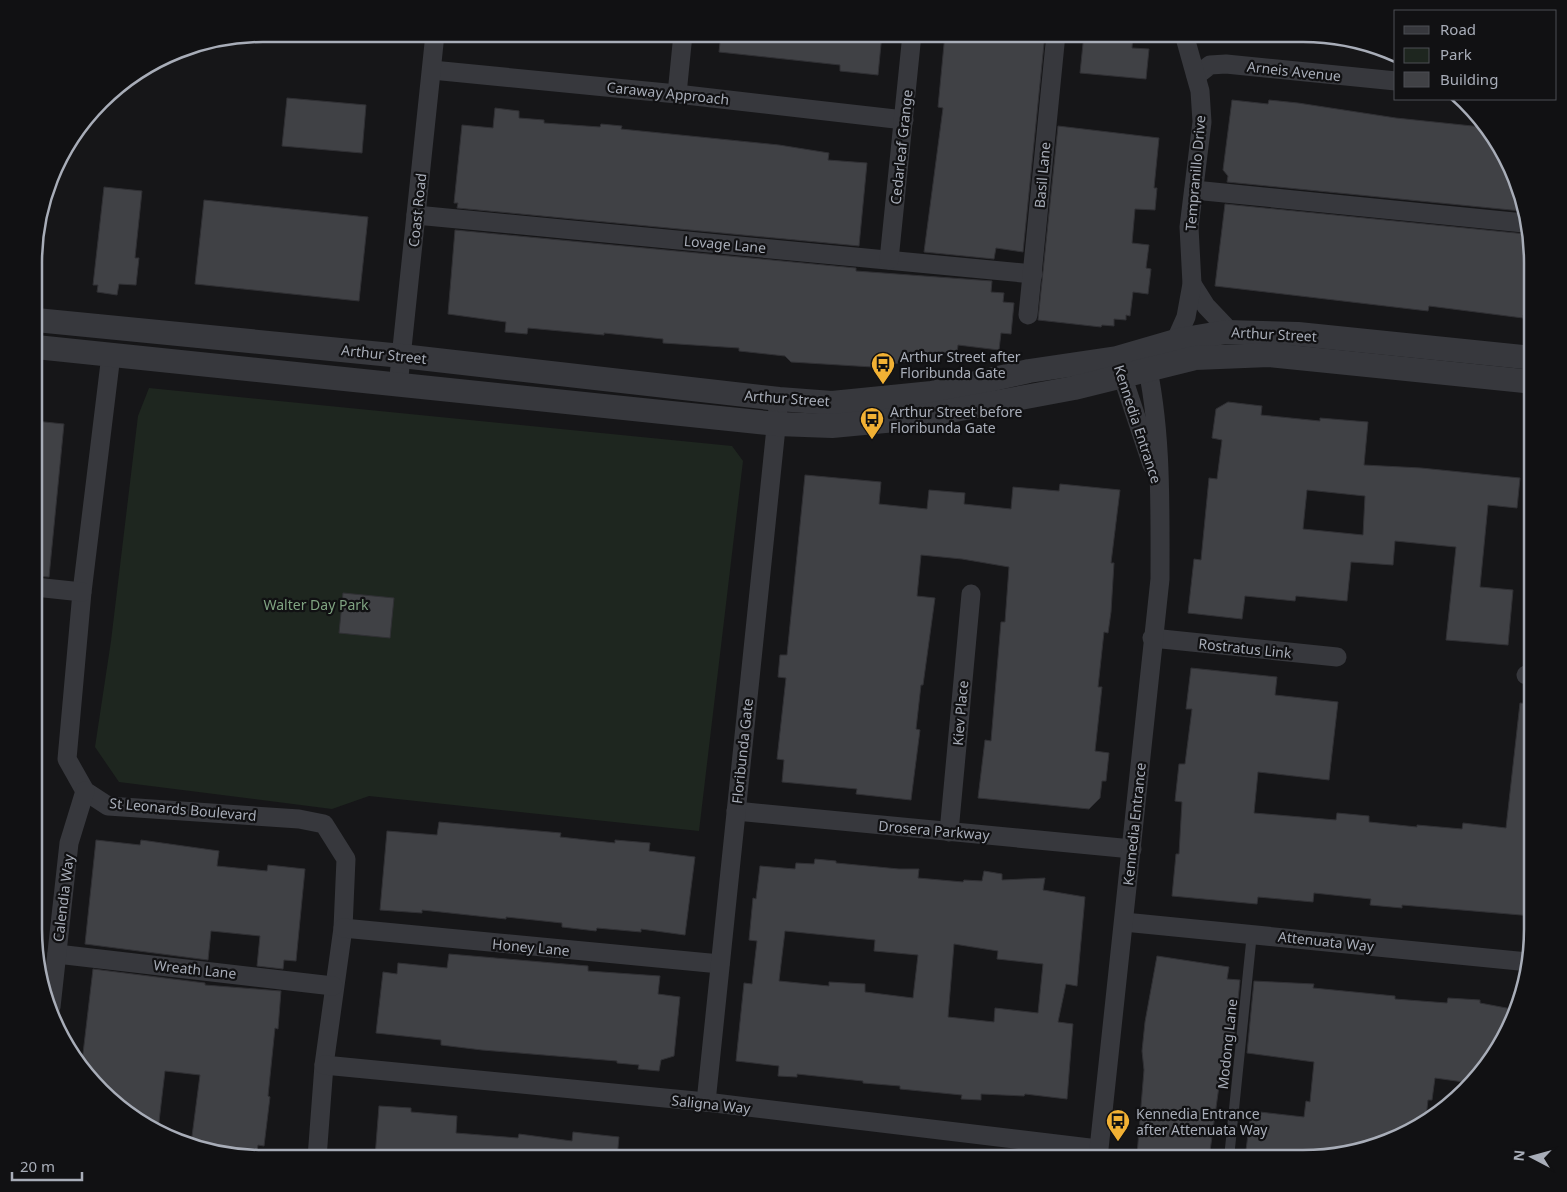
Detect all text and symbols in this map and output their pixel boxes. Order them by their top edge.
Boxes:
legend [1394,10,1557,100]
text: Road [1440,19,1476,39]
text: Park [1440,44,1472,64]
street label: Arneis Avenue [1246,57,1342,85]
text: Building [1440,69,1498,89]
street label: Caraway Approach [606,77,730,109]
street label: Cedarleaf Grange [886,88,916,205]
street label: Tempranillo Drive [1180,114,1210,232]
street label: Basil Lane [1030,141,1054,209]
street label: Coast Road [404,172,430,248]
street label: Lovage Lane [683,231,767,257]
street label: Arthur Street [1231,322,1317,346]
street label: Arthur Street [340,340,428,368]
place label: Arthur Street after Floribunda Gate [900,347,1021,382]
bus stop icon: Arthur Street after Floribunda Gate [870,351,896,385]
street label: Kennedia Entrance [1110,362,1166,486]
street label: Arthur Street [744,386,830,410]
place label: Arthur Street before Floribunda Gate [890,402,1023,437]
bus stop icon: Arthur Street before Floribunda Gate [859,406,885,440]
park label: Walter Day Park [263,595,369,614]
street label: Rostratus Link [1198,634,1293,662]
street label: Kiev Place [948,680,972,746]
street label: Floribunda Gate [727,697,757,805]
street label: Kennedia Entrance [1118,761,1150,886]
street label: St Leonards Boulevard [109,793,257,825]
street label: Drosera Parkway [878,816,991,844]
street label: Calendia Way [48,852,78,943]
street label: Attenuata Way [1277,927,1376,956]
street label: Honey Lane [491,934,571,960]
street label: Wreath Lane [153,955,237,983]
street label: Modong Lane [1213,998,1241,1090]
street label: Saligna Way [671,1090,752,1118]
place label: Kennedia Entrance after Attenuata Way [1136,1104,1268,1139]
bus stop icon: Kennedia Entrance after Attenuata Way [1105,1108,1131,1142]
north arrow [1507,1132,1557,1182]
text: N [1509,1149,1529,1162]
scale bar [12,1150,82,1182]
text: 20 m [20,1156,55,1176]

